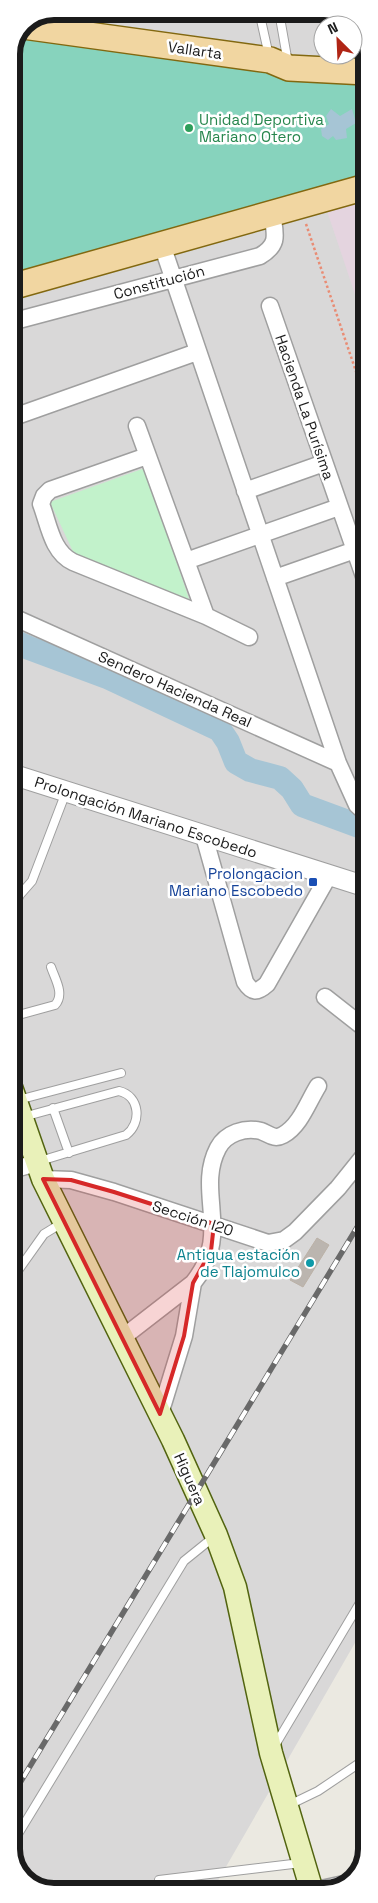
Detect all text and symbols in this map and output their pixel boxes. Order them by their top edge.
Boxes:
north arrow [313,15,363,65]
text: N [325,18,341,38]
street label: Vallarta [167,37,224,63]
place label: Unidad Deportiva Mariano Otero [199,110,324,146]
marker: Unidad Deportiva Mariano Otero [183,122,195,134]
street label: Constitución [111,261,207,303]
street label: Hacienda La Purísima [271,332,339,482]
street label: Sendero Hacienda Real [95,647,255,731]
street label: Prolongación Mariano Escobedo [32,772,260,862]
place label: Prolongacion Mariano Escobedo [169,864,303,900]
marker: Prolongacion Mariano Escobedo [307,876,319,888]
street label: Sección I20 [150,1196,236,1240]
place label: Antigua estación de Tlajomulco [177,1245,300,1281]
marker: Antigua estación de Tlajomulco [304,1257,316,1269]
street label: Higuera [170,1450,210,1508]

